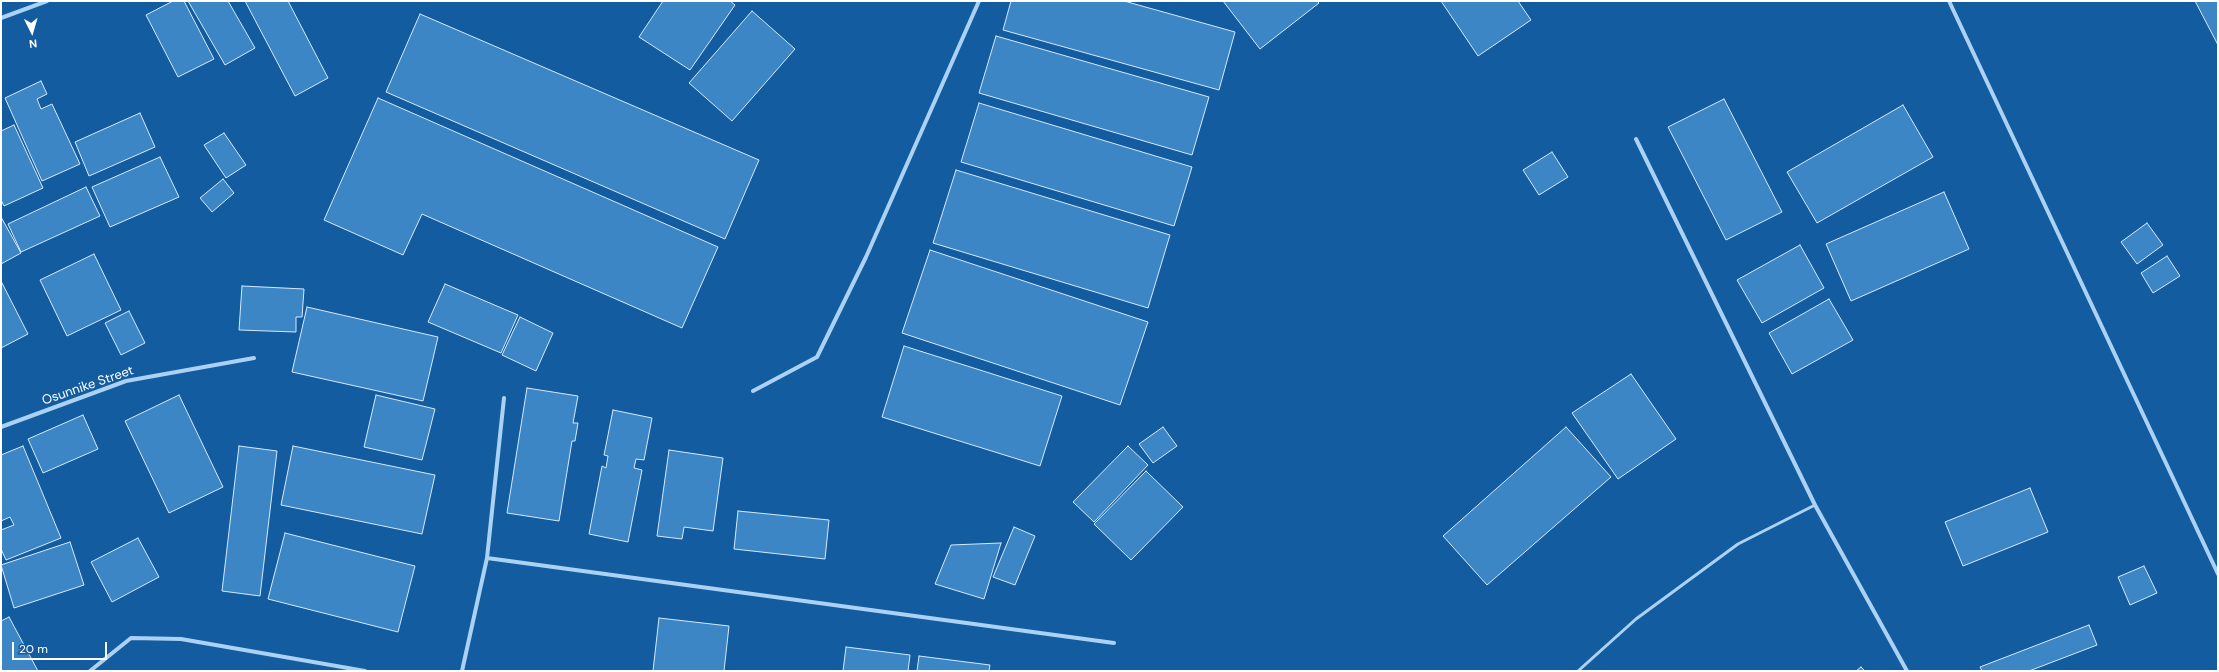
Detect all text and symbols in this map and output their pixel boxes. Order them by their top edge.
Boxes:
north arrow [12,12,52,52]
text: N [28,37,38,51]
street label: Osunnike Street [40,363,136,409]
scale bar [14,634,109,660]
text: 20 m [19,641,48,657]

